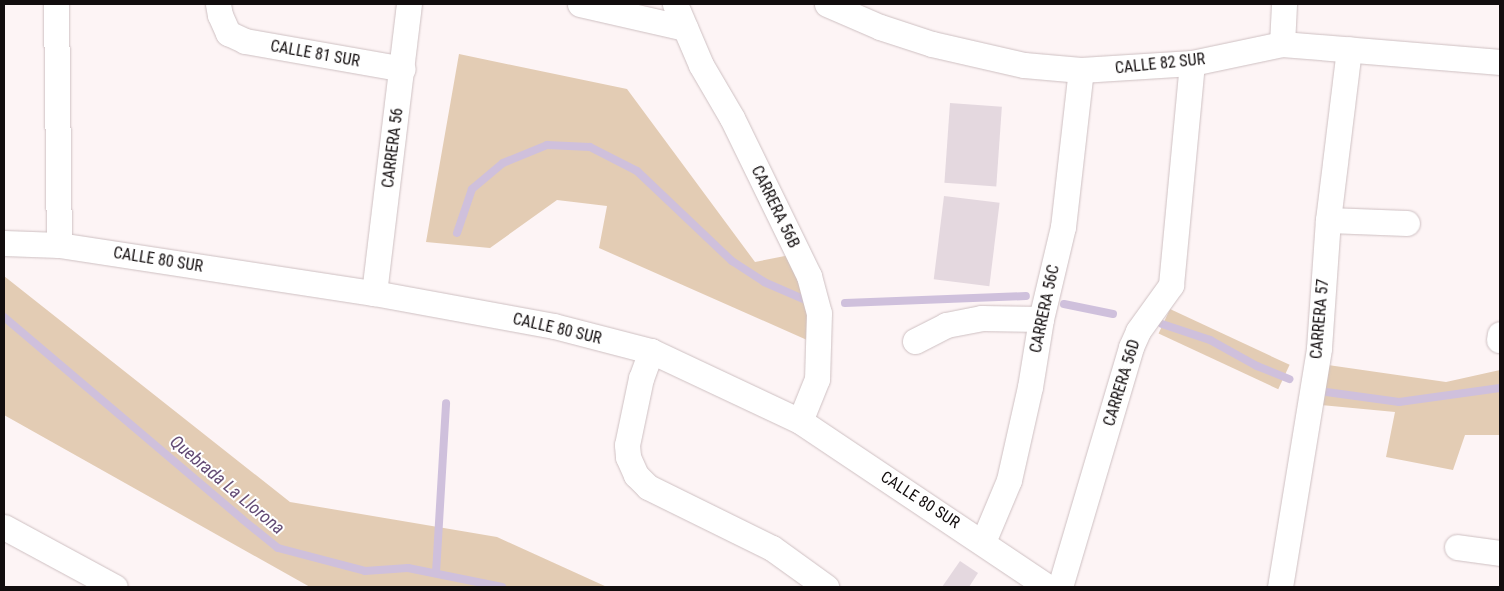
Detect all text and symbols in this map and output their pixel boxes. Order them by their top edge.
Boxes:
street label: CALLE 81 SUR [269,37,361,71]
street label: CALLE 82 SUR [1114,50,1206,78]
street label: CARRERA 56 [379,107,407,189]
street label: CARRERA 56B [747,163,803,251]
street label: CALLE 80 SUR [112,243,204,277]
street label: CARRERA 56C [1026,263,1064,355]
street label: CARRERA 57 [1307,278,1333,360]
street label: CALLE 80 SUR [511,309,603,349]
street label: CARRERA 56D [1100,337,1144,429]
water label: Quebrada La Llorona [165,431,289,539]
street label: CALLE 80 SUR [877,467,963,533]

